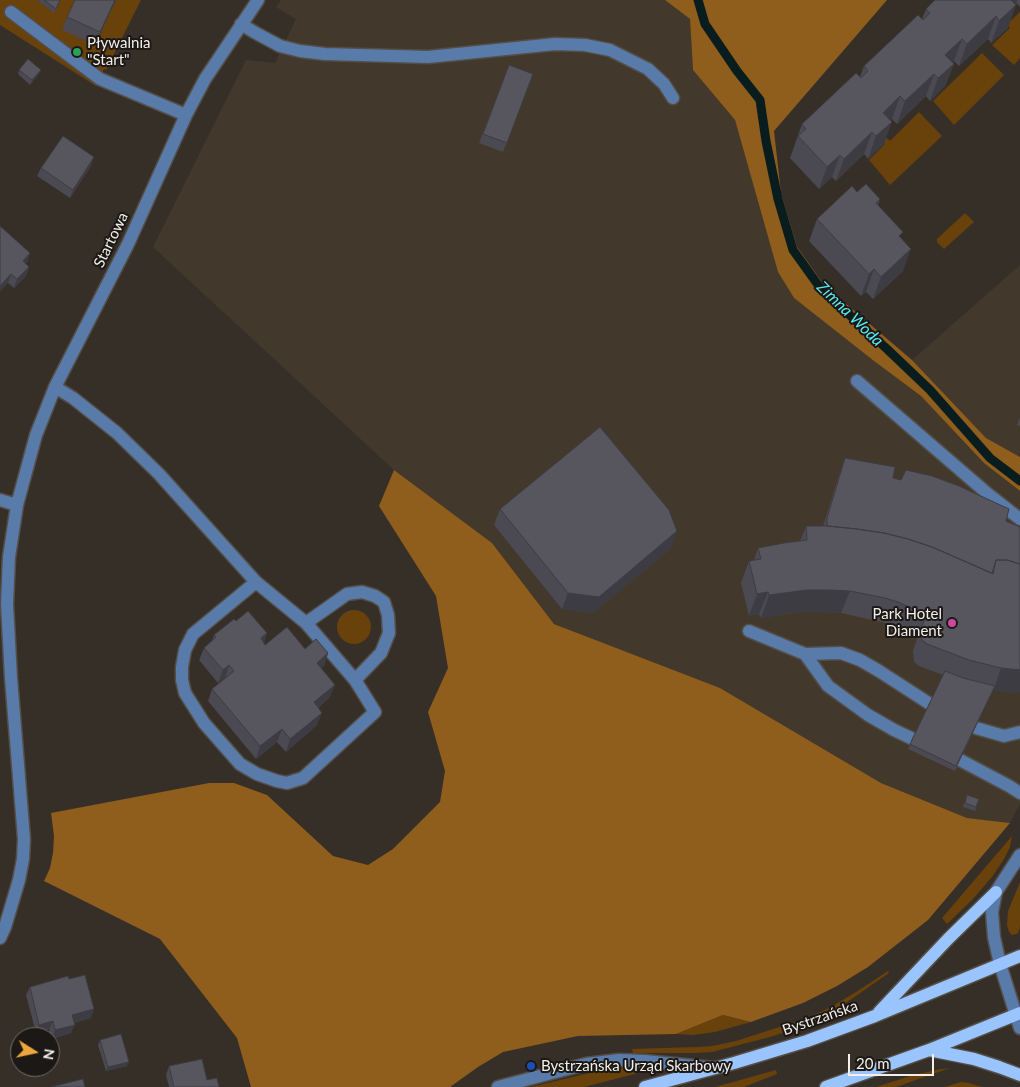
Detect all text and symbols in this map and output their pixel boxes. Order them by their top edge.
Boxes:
place label: Pływalnia "Start" [87,34,150,69]
marker: Pływalnia "Start" [71,46,83,58]
street label: Startowa [90,210,132,270]
water label: Zimna Woda [813,278,887,350]
place label: Park Hotel Diament [872,605,942,640]
marker: Park Hotel Diament [946,617,958,629]
street label: Bystrzańska [780,997,860,1039]
north arrow [10,1027,60,1077]
scale bar [850,1044,936,1076]
text: N [40,1048,59,1061]
text: 20 m [856,1054,890,1072]
place label: Bystrzańska Urząd Skarbowy [541,1057,731,1075]
marker: Bystrzańska Urząd Skarbowy [525,1060,537,1072]

